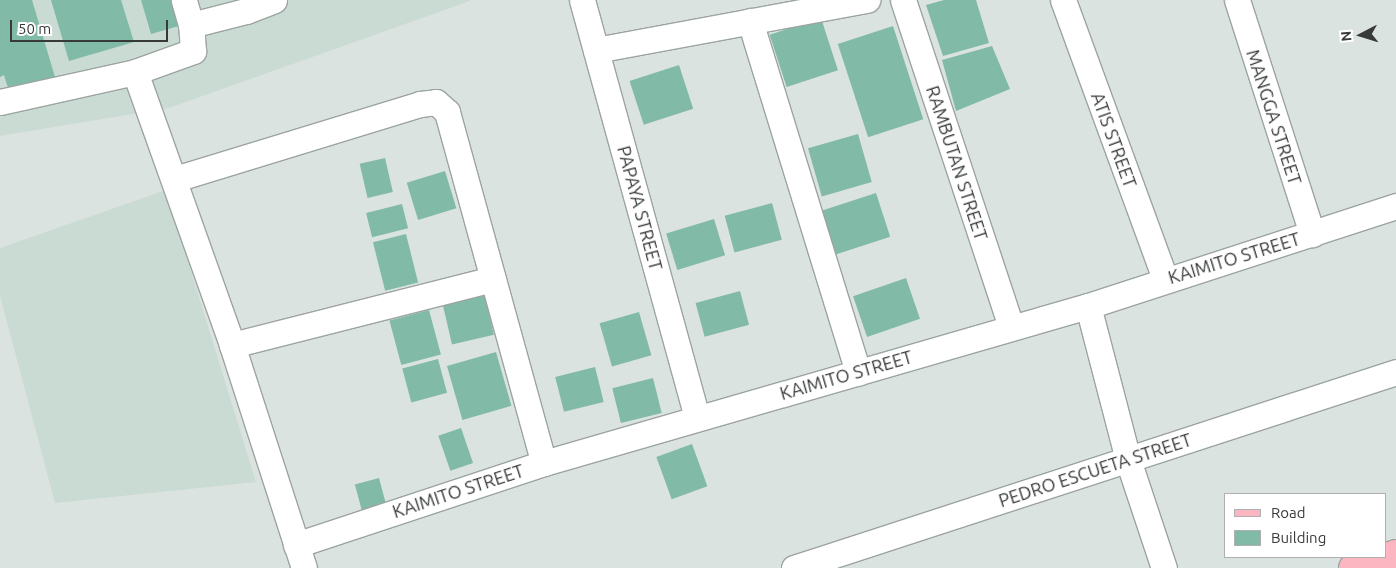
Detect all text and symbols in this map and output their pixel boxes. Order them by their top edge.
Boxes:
scale bar [12,10,170,42]
north arrow [1336,10,1386,60]
text: 50 m [18,20,51,37]
text: N [1338,30,1354,42]
street label: MANGGA STREET [1242,47,1306,187]
street label: RAMBUTAN STREET [922,83,992,243]
street label: ATIS STREET [1087,89,1141,191]
street label: PAPAYA STREET [613,143,667,273]
street label: KAIMITO STREET [1165,228,1303,288]
street label: KAIMITO STREET [777,346,915,404]
street label: PEDRO ESCUETA STREET [996,429,1194,511]
street label: KAIMITO STREET [390,460,526,522]
legend [1224,493,1386,558]
text: Road [1271,504,1306,521]
text: Building [1271,529,1326,546]

